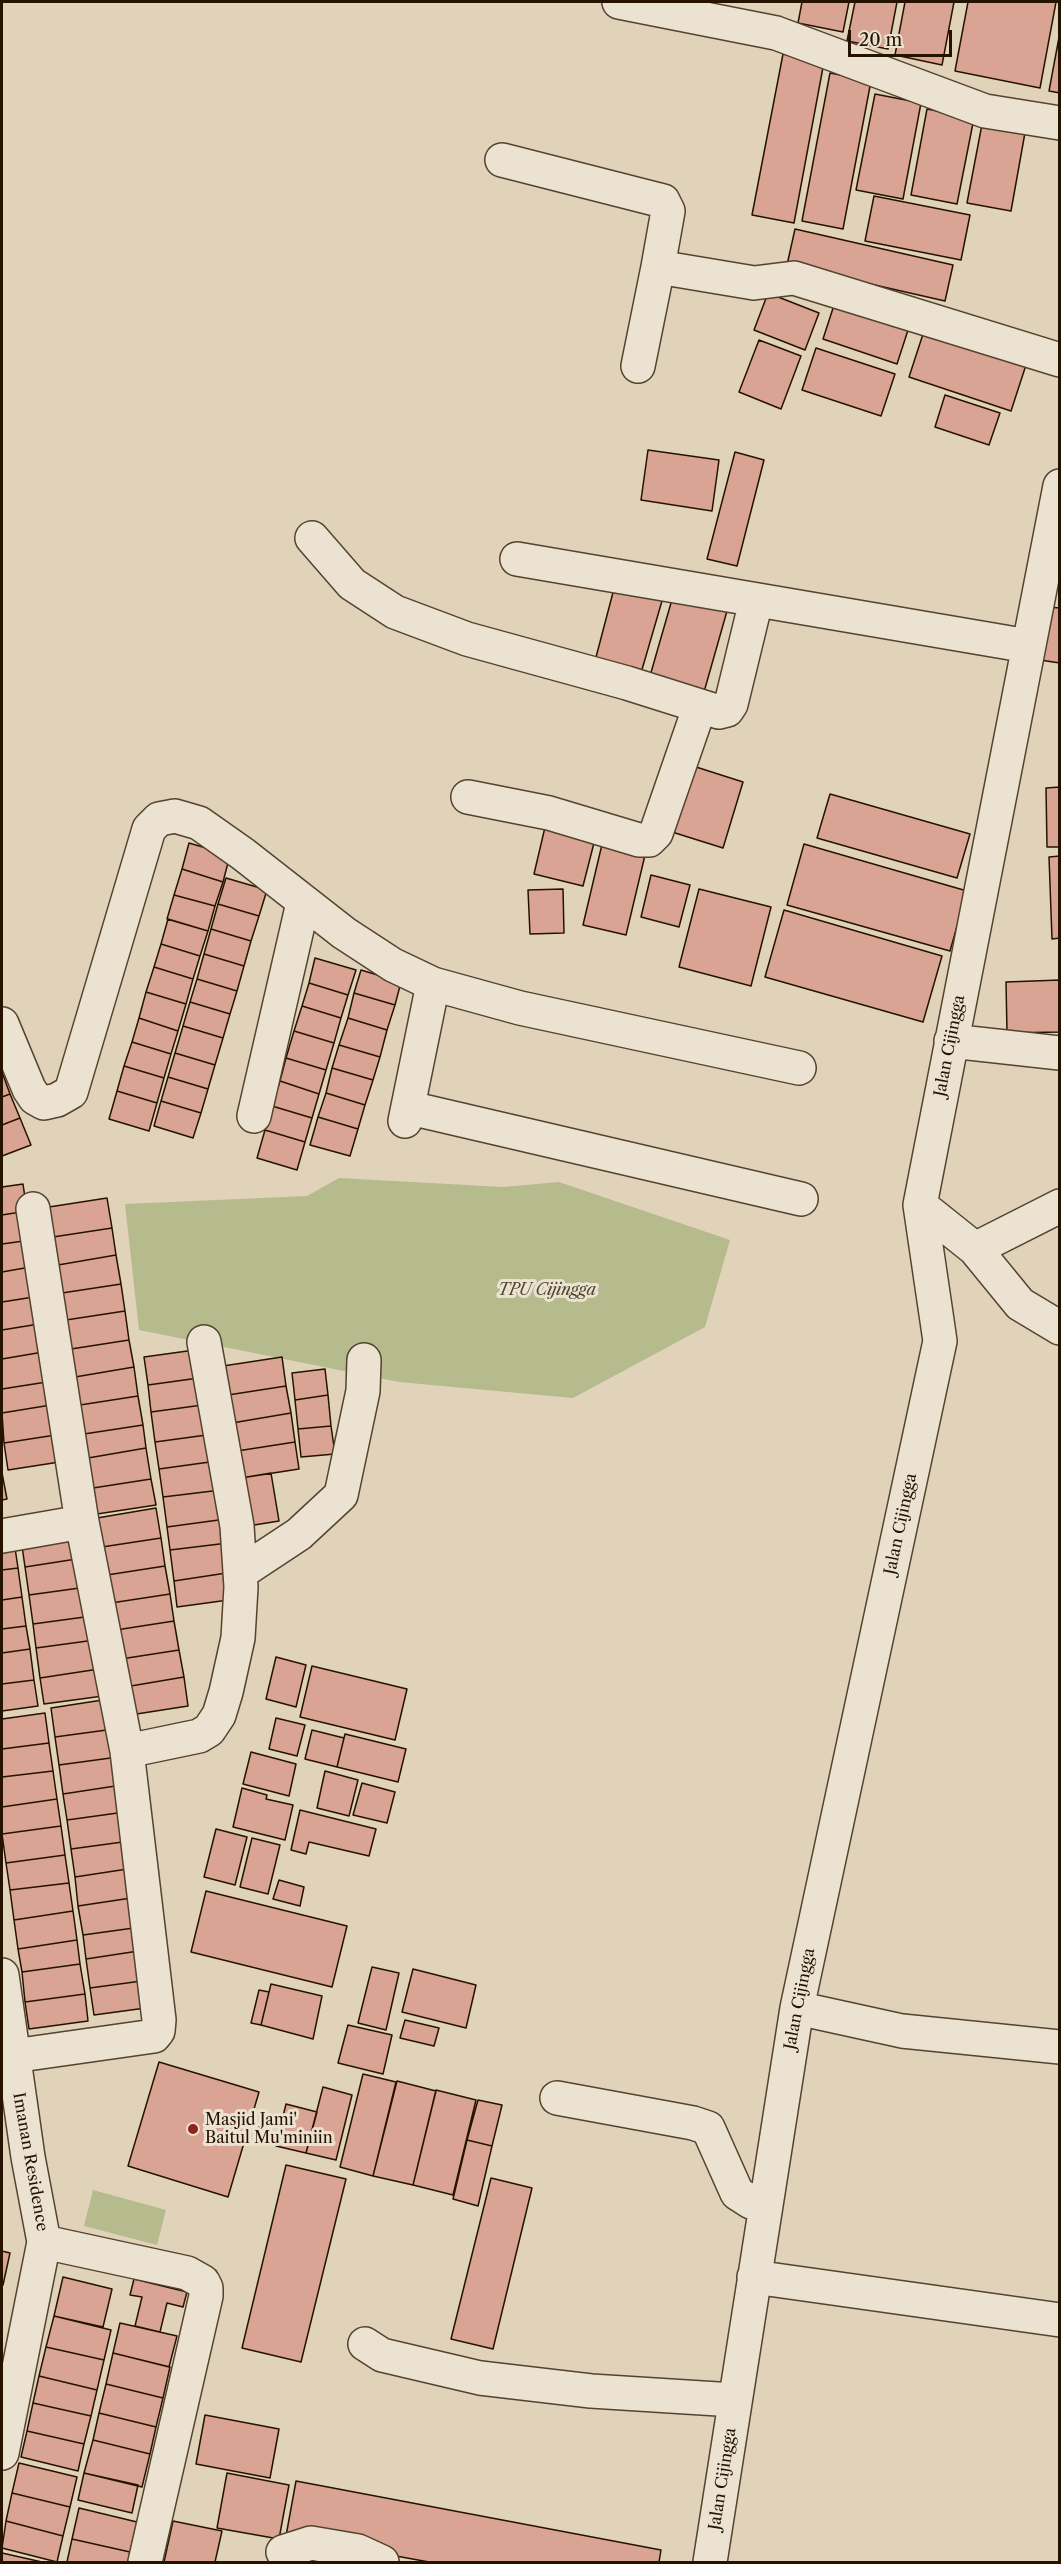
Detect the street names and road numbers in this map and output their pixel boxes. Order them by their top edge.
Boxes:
street label: Jalan Cijingga [931,994,969,1098]
street label: Jalan Cijingga [881,1472,921,1576]
street label: Jalan Cijingga [781,1947,819,2051]
street label: Imanan Residence [8,2091,52,2233]
street label: Jalan Cijingga [705,2427,741,2531]

